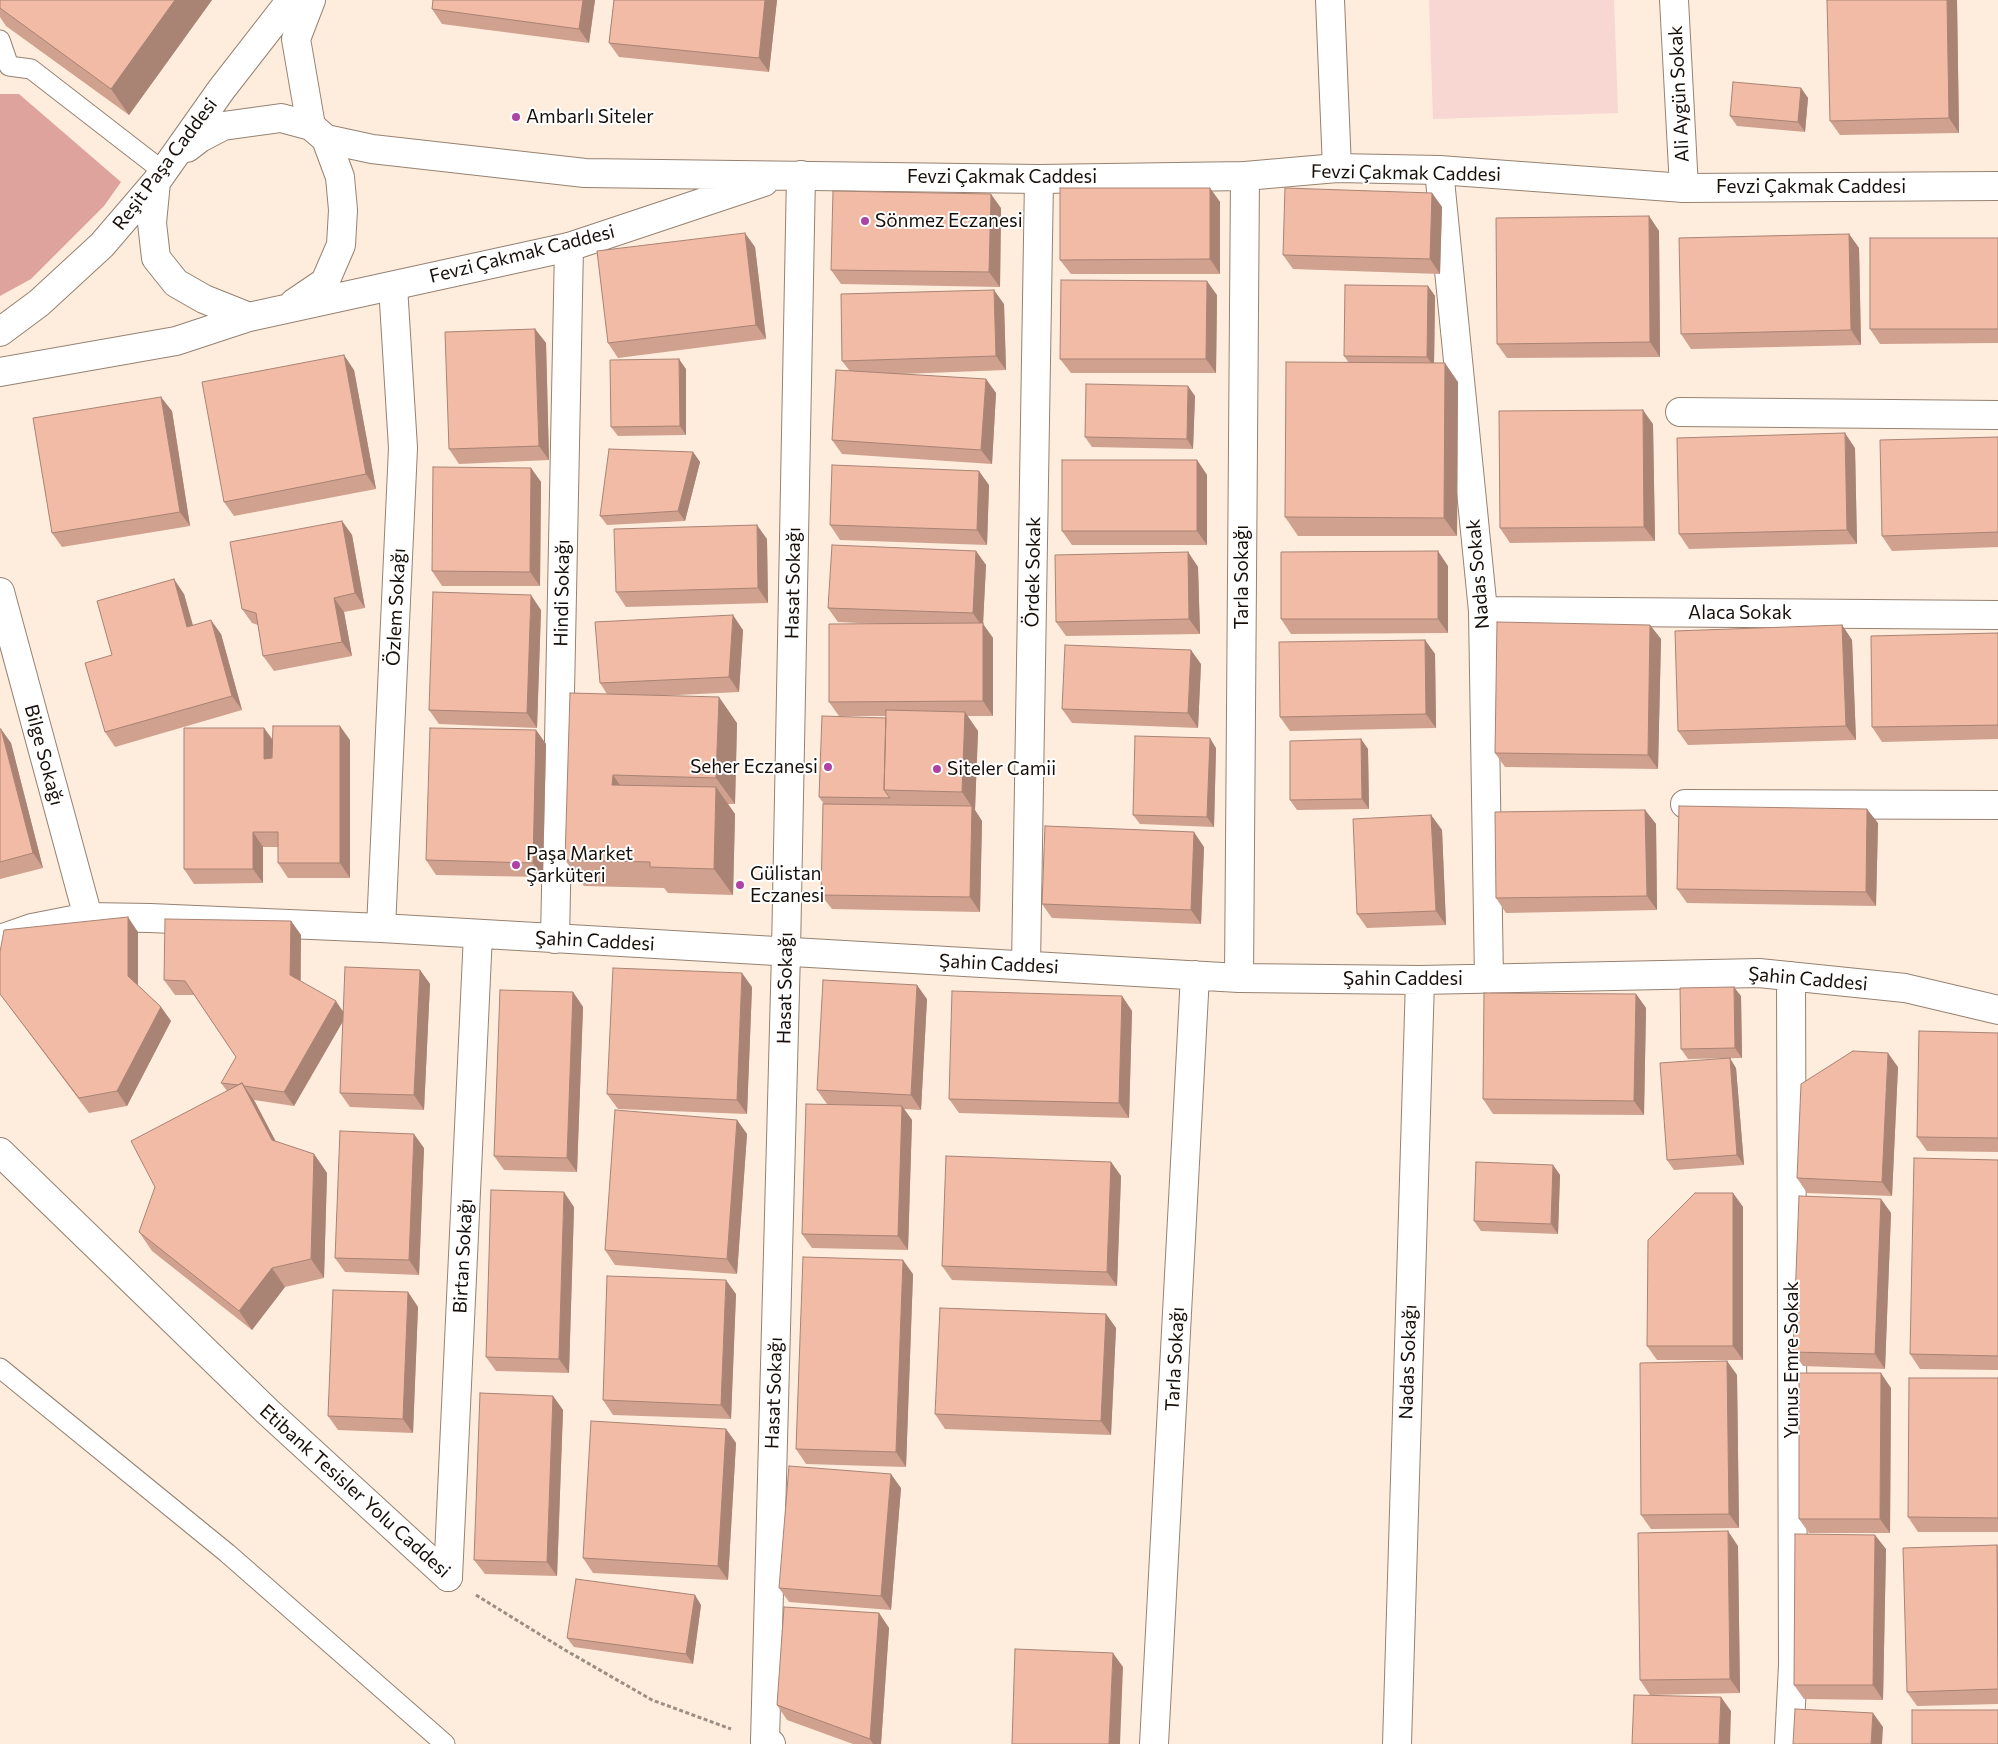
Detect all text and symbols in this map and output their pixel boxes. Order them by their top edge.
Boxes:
street label: Ali Aygün Sokak [1664,25,1694,163]
street label: Reşit Paşa Caddesi [108,93,222,235]
place label: Ambarlı Siteler [526,106,654,128]
marker: Ambarlı Siteler [510,111,522,123]
street label: Fevzi Çakmak Caddesi [1311,160,1501,186]
street label: Fevzi Çakmak Caddesi [907,166,1097,188]
street label: Fevzi Çakmak Caddesi [1716,176,1906,198]
place label: Sönmez Eczanesi [875,210,1023,232]
marker: Sönmez Eczanesi [859,215,871,227]
street label: Fevzi Çakmak Caddesi [427,220,617,288]
street label: Ördek Sokak [1021,516,1045,628]
street label: Nadas Sokak [1462,518,1494,630]
street label: Tarla Sokağı [1231,525,1253,629]
street label: Hasat Sokağı [781,527,805,639]
street label: Hindi Sokağı [550,539,574,647]
street label: Özlem Sokağı [382,548,410,666]
street label: Alaca Sokak [1688,602,1792,624]
street label: Bilge Sokağı [20,702,68,808]
place label: Seher Eczanesi [690,756,818,778]
place label: Siteler Camii [947,758,1056,780]
marker: Seher Eczanesi [822,761,834,773]
marker: Siteler Camii [931,763,943,775]
place label: Paşa Market Şarküteri [526,843,633,887]
marker: Paşa Market Şarküteri [510,859,522,871]
place label: Gülistan Eczanesi [750,863,824,907]
marker: Gülistan Eczanesi [734,879,746,891]
street label: Şahin Caddesi [535,926,655,956]
street label: Hasat Sokağı [773,932,797,1044]
street label: Şahin Caddesi [939,949,1059,979]
street label: Şahin Caddesi [1747,962,1869,996]
street label: Şahin Caddesi [1343,968,1463,990]
street label: Birtan Sokağı [449,1198,477,1314]
street label: Yunus Emre Sokak [1781,1281,1803,1439]
street label: Nadas Sokağı [1395,1304,1421,1420]
street label: Tarla Sokağı [1161,1306,1189,1412]
street label: Hasat Sokağı [761,1337,787,1449]
street label: Etibank Tesisler Yolu Caddesi [255,1399,455,1583]

